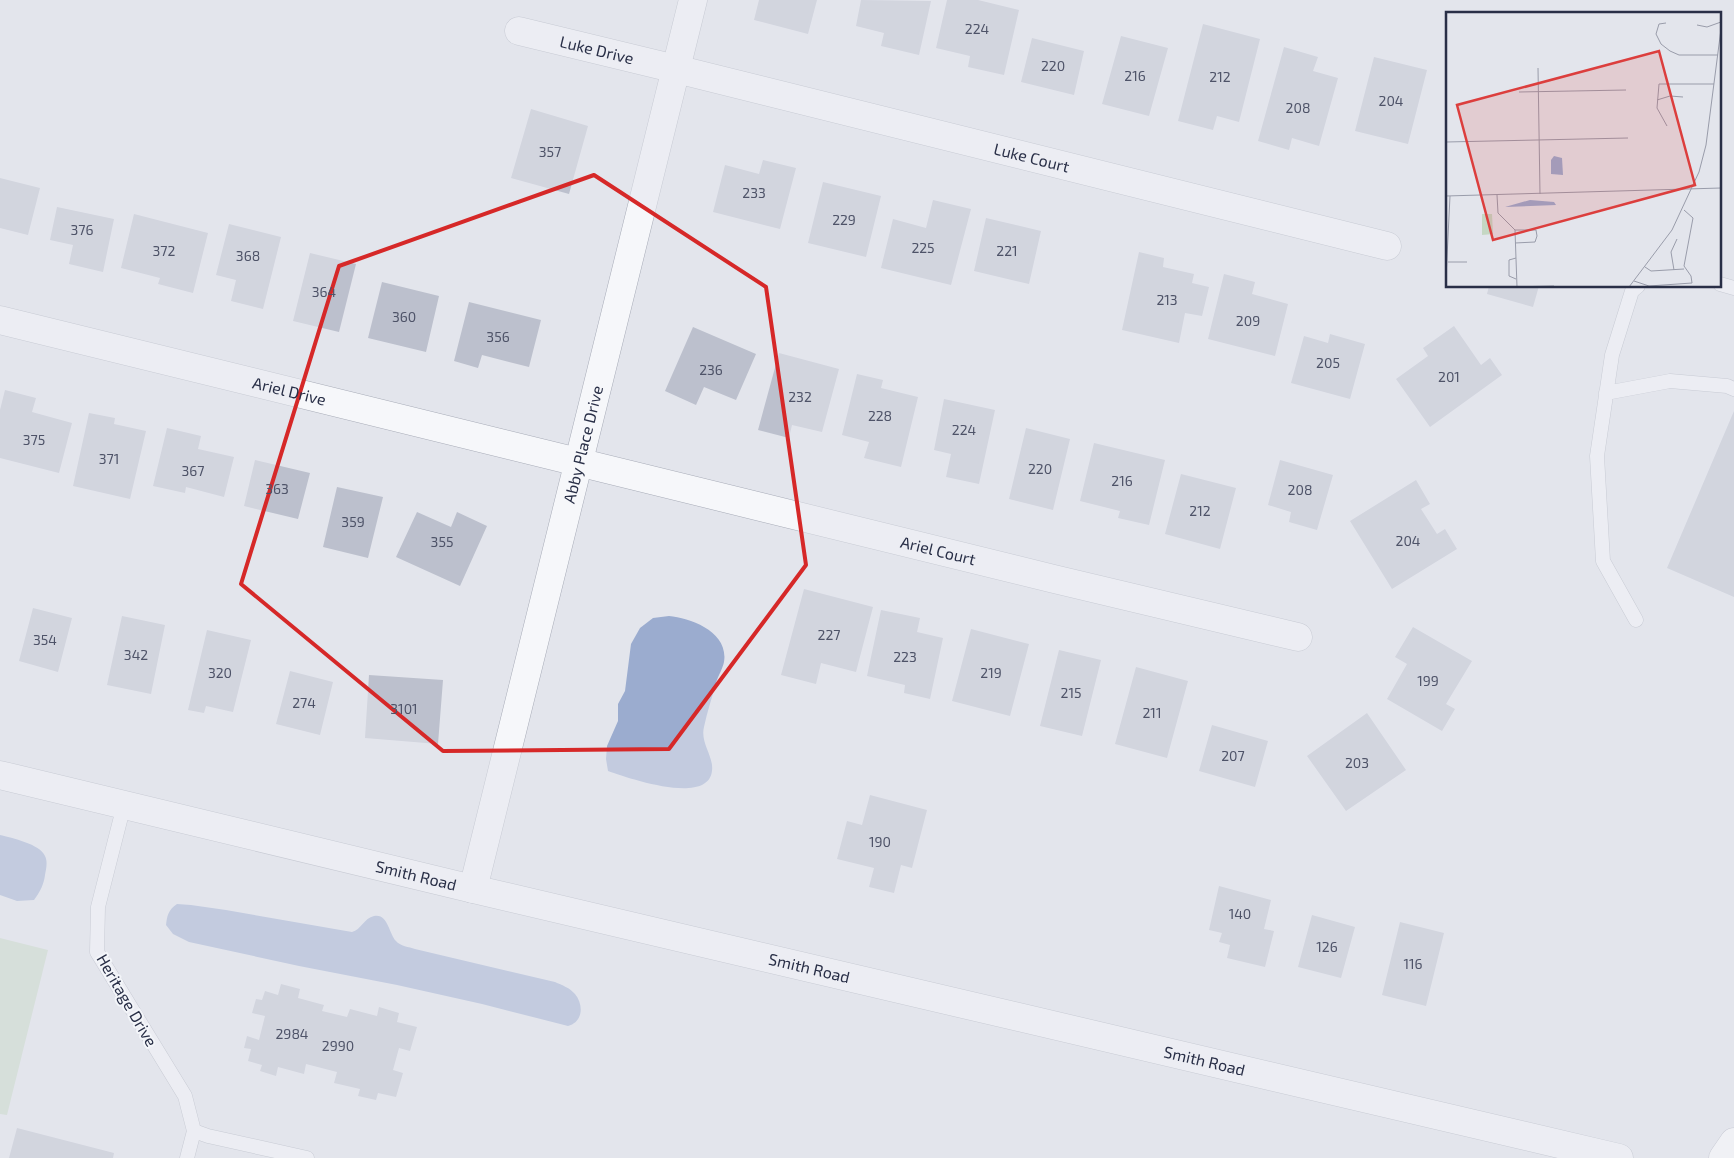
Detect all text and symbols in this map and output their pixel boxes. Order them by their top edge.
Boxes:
inset map [1446,12,1722,288]
house number: 224 [965,20,989,37]
street label: Luke Drive [558,31,636,67]
house number: 220 [1041,57,1065,74]
house number: 216 [1124,67,1146,84]
house number: 212 [1209,68,1231,85]
house number: 204 [1379,92,1403,109]
house number: 208 [1286,99,1310,116]
street label: Luke Court [992,138,1072,176]
house number: 357 [539,143,561,160]
house number: 233 [742,184,766,201]
house number: 229 [832,211,856,228]
house number: 376 [71,221,93,238]
house number: 225 [911,239,935,256]
house number: 372 [153,242,176,259]
house number: 221 [996,242,1018,259]
house number: 368 [236,247,260,264]
house number: 364 [312,283,336,300]
house number: 213 [1156,291,1178,308]
house number: 360 [392,308,416,325]
house number: 209 [1236,312,1260,329]
house number: 356 [486,328,510,345]
house number: 205 [1316,354,1340,371]
house number: 236 [699,361,723,378]
house number: 201 [1438,368,1460,385]
street label: Ariel Drive [251,372,328,409]
street label: Abby Place Drive [559,383,606,505]
house number: 232 [788,388,812,405]
house number: 228 [868,407,892,424]
house number: 224 [952,421,976,438]
house number: 375 [23,431,45,448]
house number: 371 [99,450,119,467]
house number: 220 [1028,460,1052,477]
house number: 367 [182,462,204,479]
house number: 216 [1111,472,1133,489]
house number: 363 [265,480,289,497]
house number: 208 [1288,481,1312,498]
house number: 212 [1189,502,1211,519]
house number: 359 [341,513,365,530]
street label: Ariel Court [899,532,978,568]
house number: 204 [1396,532,1420,549]
house number: 355 [431,533,453,550]
house number: 227 [818,626,840,643]
house number: 354 [33,631,57,648]
house number: 342 [124,646,148,663]
house number: 223 [893,648,917,665]
house number: 320 [208,664,232,681]
house number: 219 [980,664,1002,681]
house number: 199 [1417,672,1439,689]
house number: 215 [1061,684,1081,701]
house number: 274 [292,694,316,711]
house number: 3101 [390,700,418,717]
house number: 211 [1142,704,1162,721]
house number: 207 [1221,747,1245,764]
house number: 203 [1345,754,1369,771]
house number: 190 [869,833,891,850]
street label: Smith Road [374,856,459,894]
house number: 140 [1229,905,1251,922]
house number: 126 [1316,938,1338,955]
street label: Smith Road [767,949,852,986]
street label: Heritage Drive [93,950,162,1049]
house number: 116 [1403,955,1423,972]
house number: 2984 [276,1025,308,1042]
house number: 2990 [322,1037,354,1054]
street label: Smith Road [1162,1042,1247,1079]

